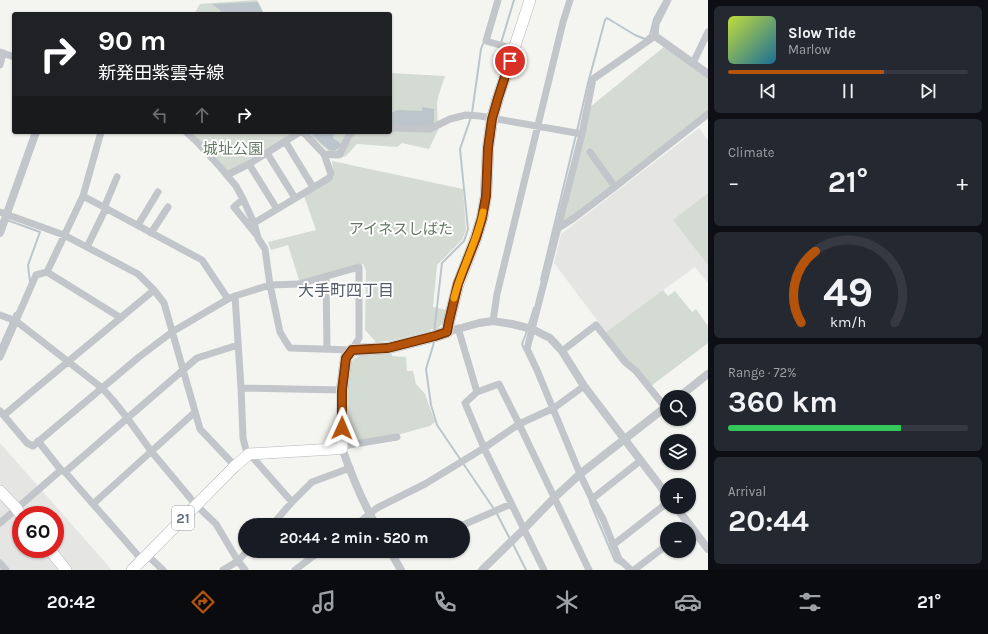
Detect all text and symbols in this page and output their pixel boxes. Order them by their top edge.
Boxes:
text: 90 m [98,24,166,57]
text: Slow Tide [788,24,856,42]
icon: right [32,28,84,80]
text: Marlow [788,42,831,57]
pin [493,44,527,78]
icon: arrive [499,50,521,72]
text: 新発田紫雲寺線 [98,62,224,84]
icon: previous [757,80,779,102]
icon: pause [837,80,859,102]
icon: next [917,80,939,102]
icon: left [149,104,171,126]
icon: ahead [191,104,213,126]
icon: right [233,104,255,126]
park label: 城址公園 [203,140,263,158]
text: Climate [728,145,774,160]
text: 21° [828,164,868,200]
text: − [728,170,740,196]
text: + [956,170,968,196]
park label: アイネスしばた [349,220,453,238]
text: 49 [823,268,873,316]
district label: 大手町四丁目 [298,281,394,300]
text: km/h [830,314,866,331]
text: Range · 72% [728,365,797,380]
text: 360 km [728,384,838,420]
map controls [660,390,696,558]
button: search [660,390,696,426]
position arrow [321,407,363,449]
button: layers [660,434,696,470]
button: + [660,478,696,514]
text: Arrival [728,484,766,499]
text: 20:44 [728,503,809,539]
speed limit sign: 60 [12,506,64,558]
road number: 21 [172,506,194,530]
button: − [660,522,696,558]
text: 20:44 · 2 min · 520 m [280,529,428,547]
icon: directions [189,588,217,616]
icon: music [310,588,338,616]
icon: phone [431,588,459,616]
icon: climate [553,588,581,616]
icon: car [674,588,702,616]
icon: filters [796,588,824,616]
text: 20:42 [47,591,95,613]
text: 21° [917,591,941,613]

